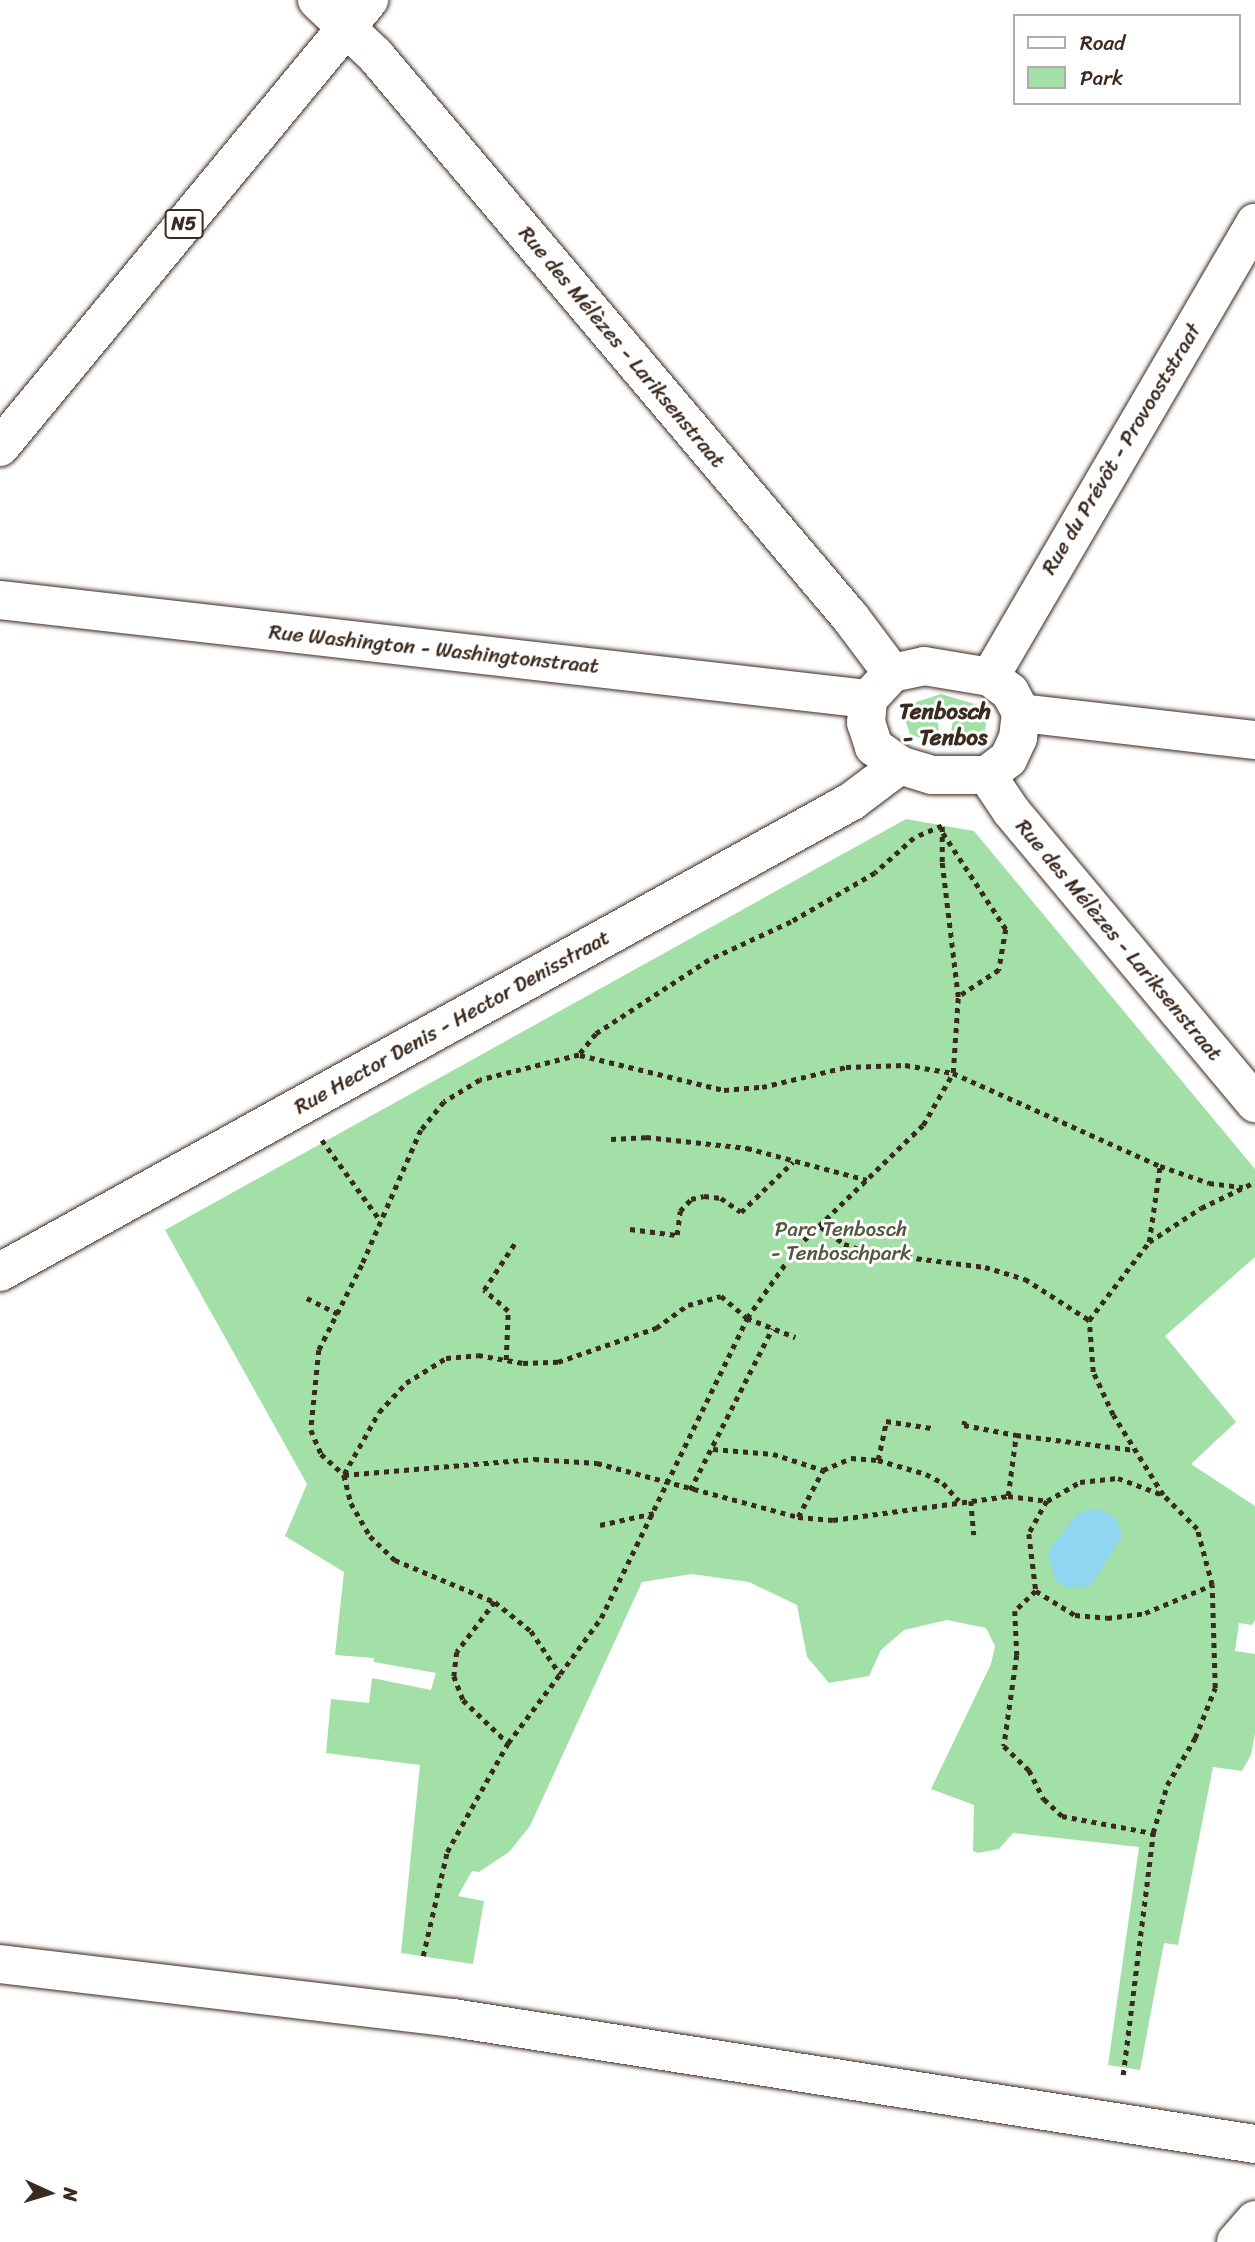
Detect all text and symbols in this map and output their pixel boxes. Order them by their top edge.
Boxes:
legend [1014,14,1241,105]
text: Road [1080,24,1125,62]
text: Park [1080,59,1123,97]
road number: N5 [163,208,205,240]
street label: Rue des Mélèzes - Lariksenstraat [514,222,730,472]
street label: Rue du Prévôt - Provooststraat [1036,319,1206,579]
street label: Rue Washington - Washingtonstraat [268,619,600,679]
district label: Tenbosch - Tenbos [899,698,991,752]
street label: Rue des Mélèzes - Lariksenstraat [1011,815,1227,1065]
street label: Rue Hector Denis - Hector Denisstraat [290,924,614,1120]
park label: Parc Tenbosch - Tenboschpark [771,1216,911,1266]
north arrow [14,2158,84,2228]
text: N [54,2187,87,2202]

